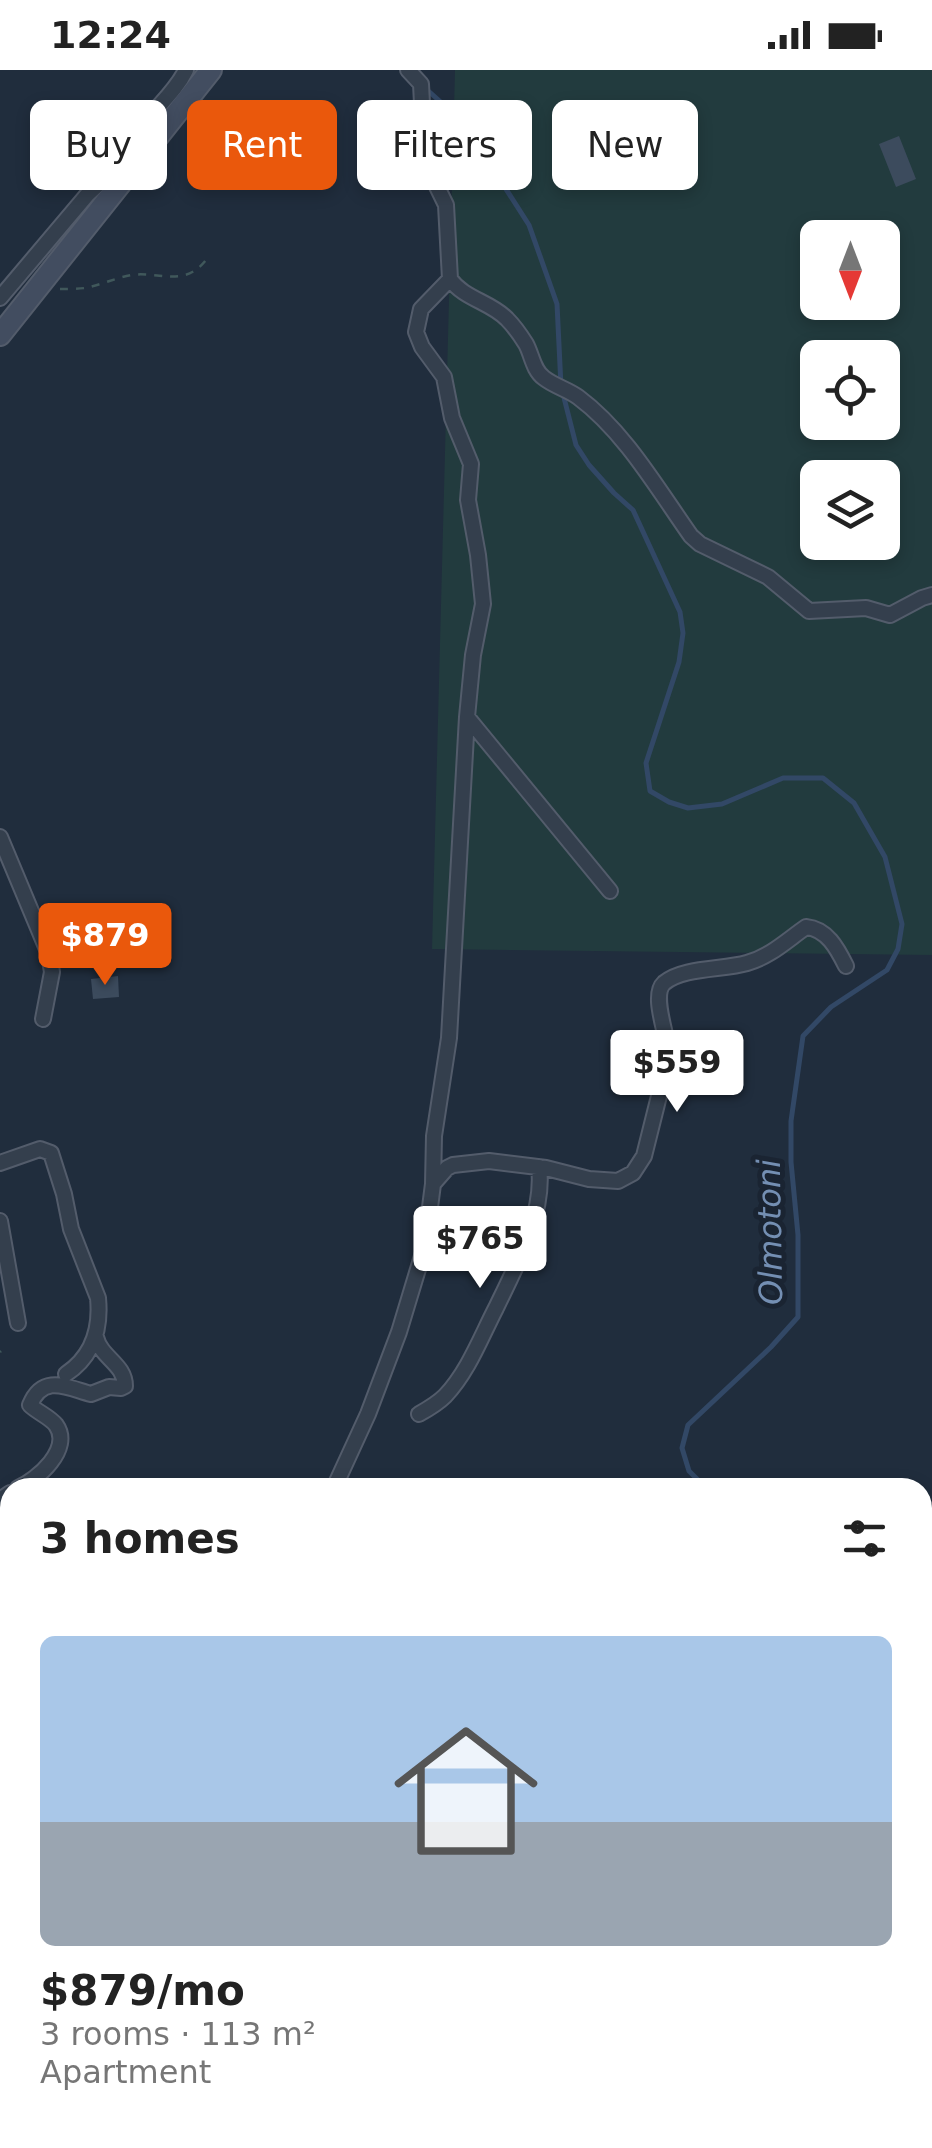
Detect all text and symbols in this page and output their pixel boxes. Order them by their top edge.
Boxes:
text: 12:24 [50,13,171,57]
chip: Buy [30,100,167,190]
chip: Rent [187,100,337,190]
chip: Filters [357,100,532,190]
chip: New [552,100,698,190]
north arrow [800,220,900,320]
map controls [800,220,900,560]
button: locate [800,340,900,440]
button: layers [800,460,900,560]
pin: $879 [46,903,164,988]
text: $879 [60,916,150,954]
pin: $559 [618,1030,736,1115]
text: $559 [632,1043,722,1081]
water label: Olmotoni [750,1159,790,1305]
pin: $765 [421,1206,539,1291]
text: $765 [435,1219,525,1257]
icon: filters [837,1511,892,1566]
text: 3 homes [40,1514,240,1563]
icon: home [376,1701,556,1881]
text: $879/mo [40,1966,245,2015]
text: 3 rooms · 113 m² [40,2015,316,2053]
text: Apartment [40,2053,211,2091]

